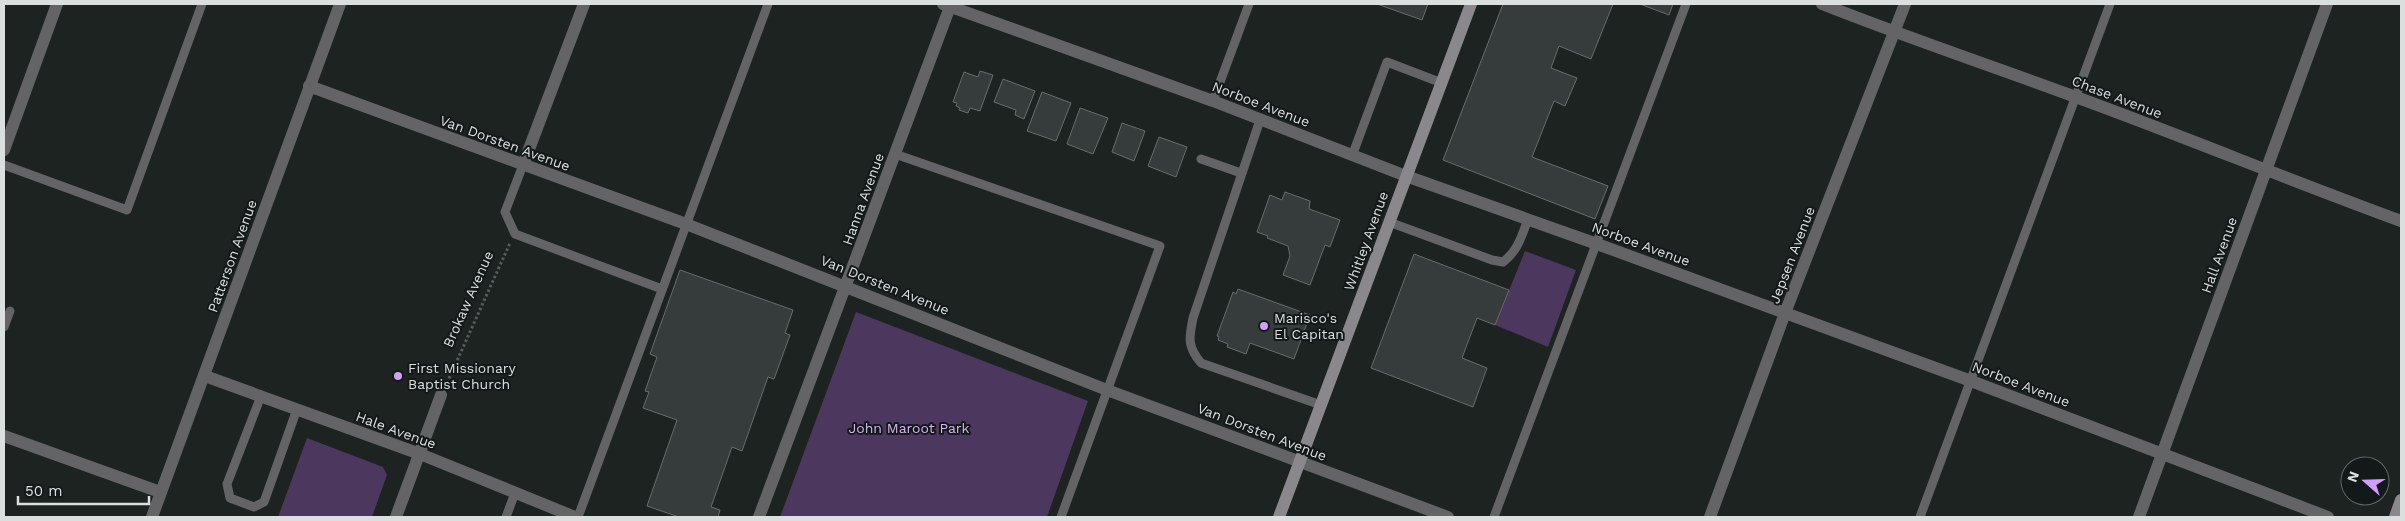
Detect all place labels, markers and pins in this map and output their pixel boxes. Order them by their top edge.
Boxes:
place label: Marisco's El Capitan [1274,310,1344,342]
marker: Marisco's El Capitan [1258,320,1270,332]
place label: First Missionary Baptist Church [408,360,517,392]
marker: First Missionary Baptist Church [392,370,404,382]

